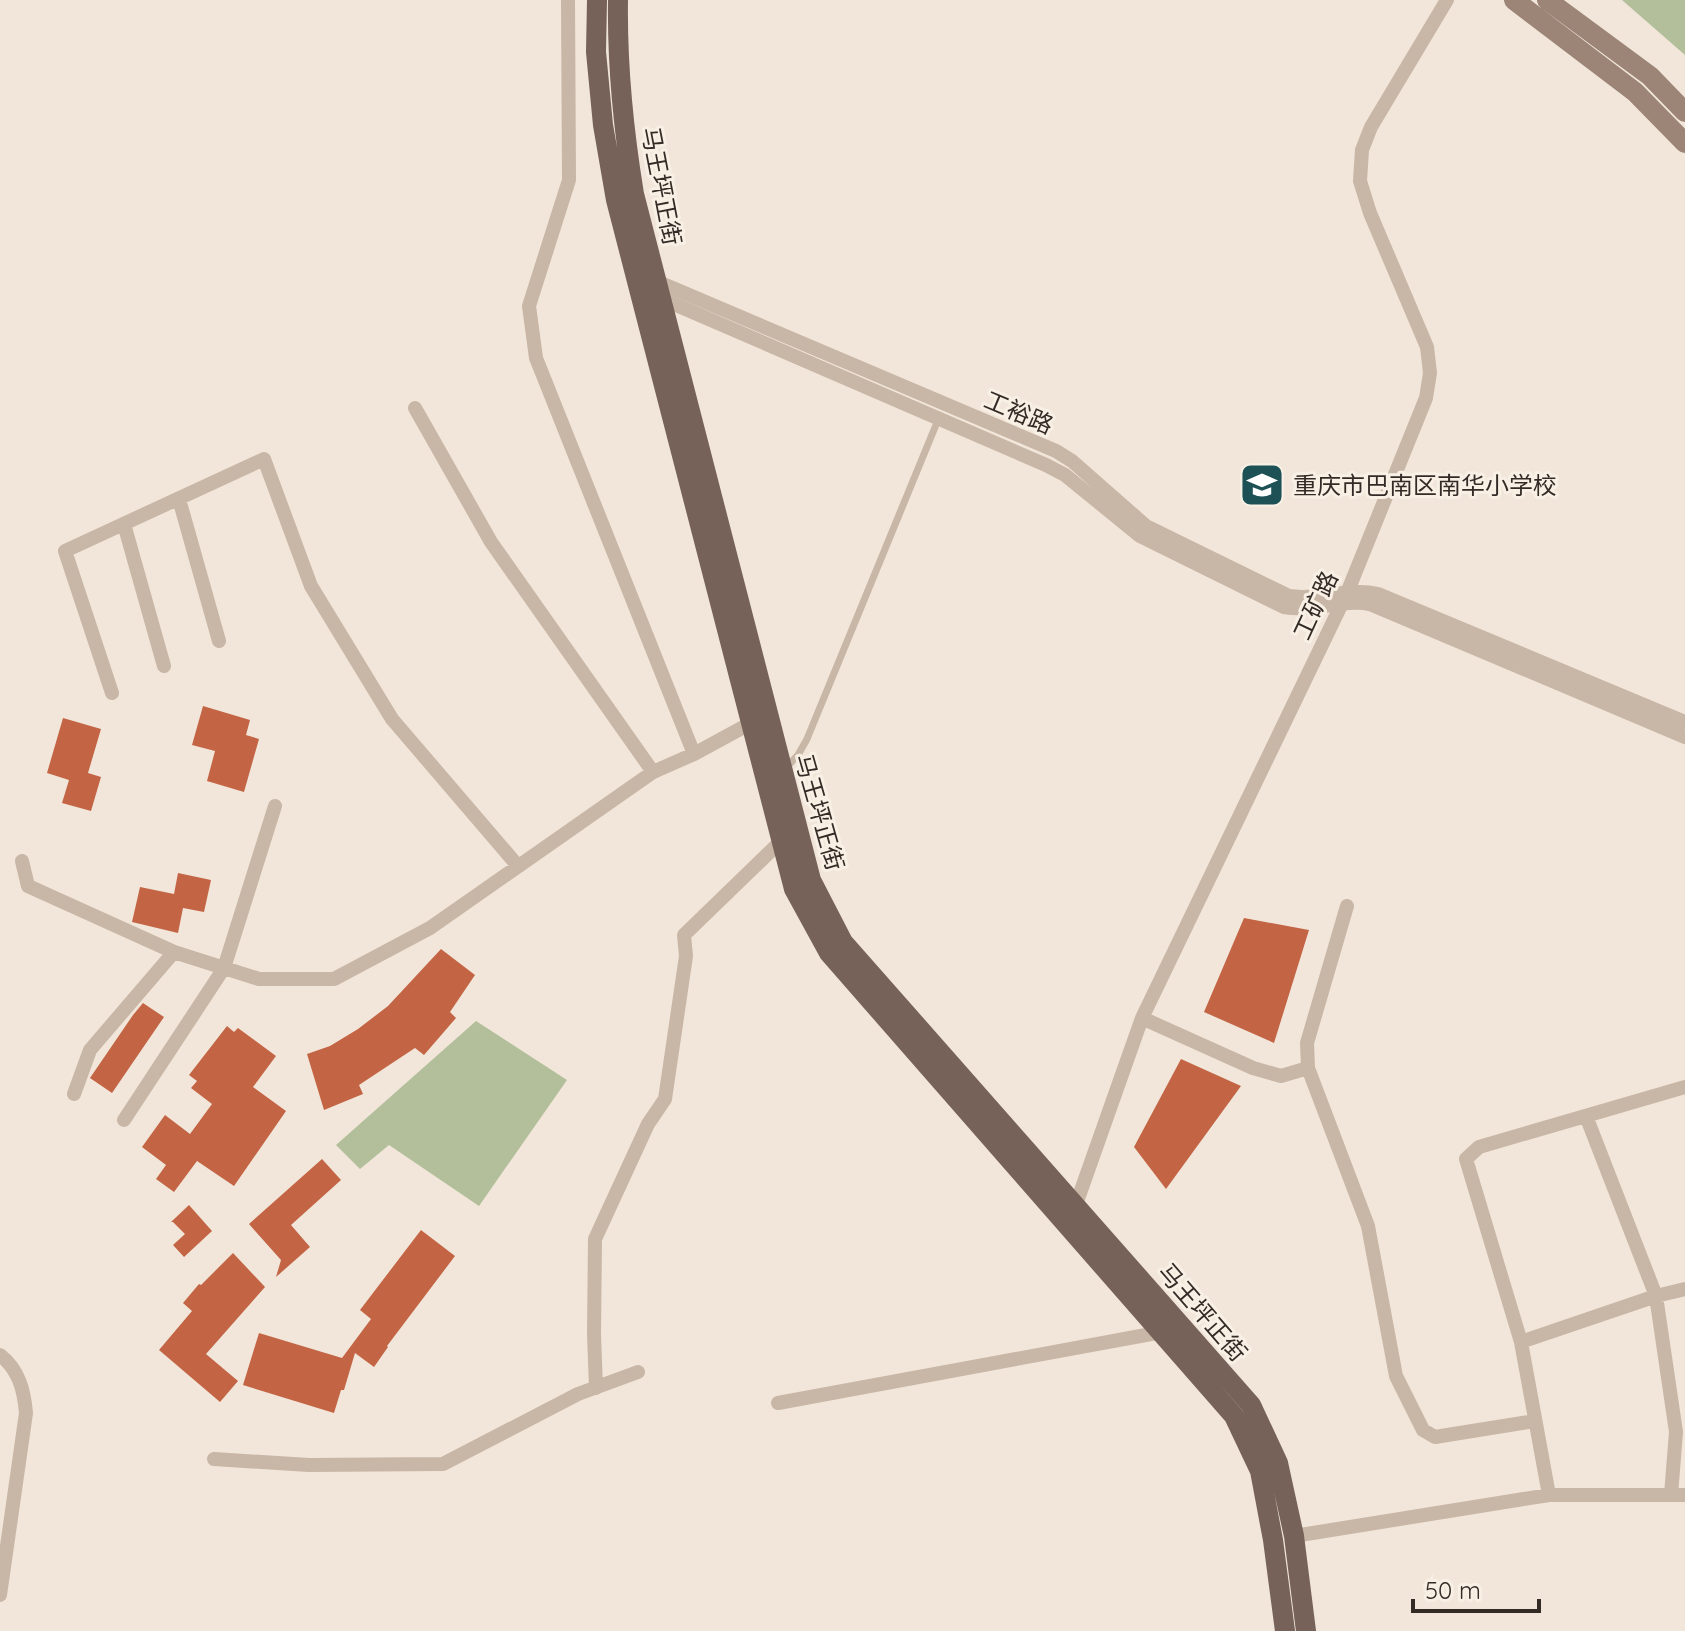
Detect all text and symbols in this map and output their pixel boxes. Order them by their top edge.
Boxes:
street label: 马王坪正街 [636,124,688,248]
street label: 工裕路 [980,384,1058,440]
school or university icon: 重庆市巴南区南华小学校 [1238,461,1286,509]
place label: 重庆市巴南区南华小学校 [1293,470,1557,500]
street label: 工矿路 [1286,566,1344,644]
street label: 马王坪正街 [789,750,851,874]
street label: 马王坪正街 [1152,1257,1254,1367]
scale bar [1413,1563,1539,1613]
text: 50 m [1425,1575,1481,1605]

